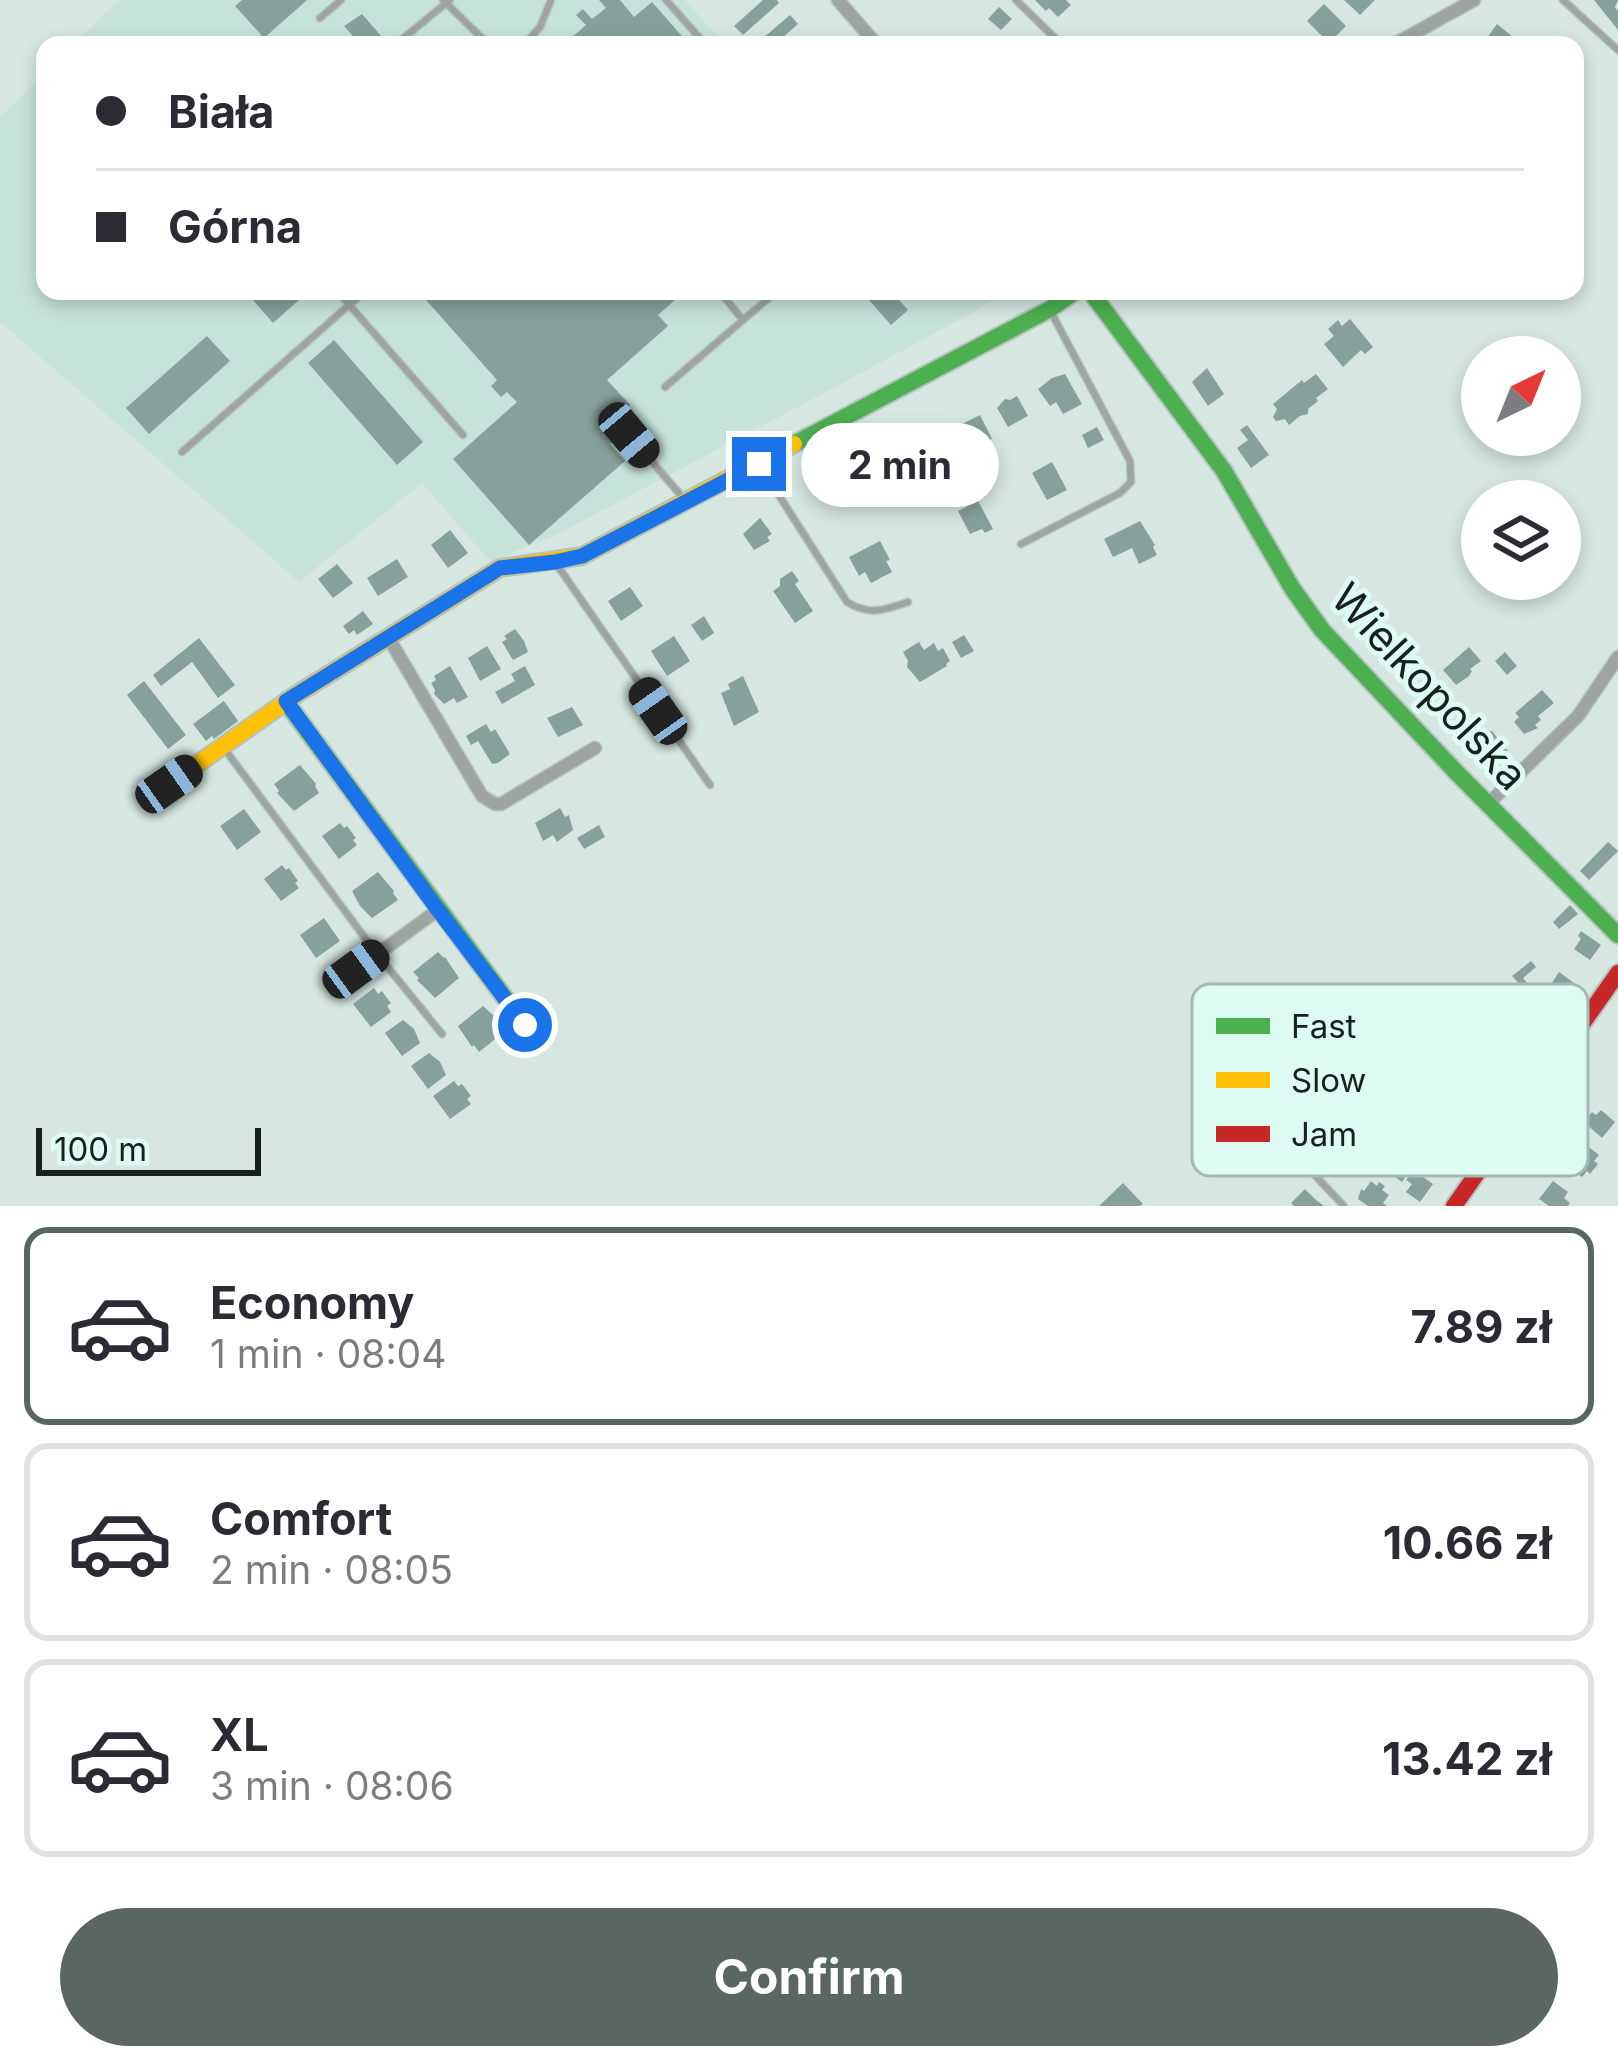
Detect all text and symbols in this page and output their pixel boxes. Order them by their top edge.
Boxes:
text: Biała [168,84,274,139]
text: Górna [168,199,302,254]
north arrow [1461,336,1581,456]
map controls [1461,336,1581,600]
car [592,396,666,474]
callout: 2 min [801,422,999,506]
route end [732,437,786,491]
text: 2 min [848,441,952,488]
button: layers [1461,480,1581,600]
street label: Wielkopolska [1322,572,1538,800]
car [623,671,693,751]
car [129,749,209,819]
car [316,933,396,1005]
legend [1192,984,1588,1176]
route start [498,998,552,1052]
text: Fast [1291,1006,1357,1046]
text: Slow [1291,1060,1366,1100]
text: Jam [1291,1114,1357,1154]
scale bar [36,1122,261,1175]
text: 100 m [54,1129,147,1169]
icon: car [66,1272,174,1380]
text: Economy [210,1275,414,1330]
text: 7.89 zł [1411,1299,1552,1354]
text: 1 min · 08:04 [210,1330,446,1377]
icon: car [66,1488,174,1596]
text: Comfort [210,1491,392,1546]
text: 10.66 zł [1383,1515,1552,1570]
text: 2 min · 08:05 [210,1546,453,1593]
icon: car [66,1704,174,1812]
text: XL [210,1707,269,1762]
text: 13.42 zł [1382,1731,1552,1786]
text: 3 min · 08:06 [210,1762,454,1809]
button: Confirm [60,1908,1558,2046]

